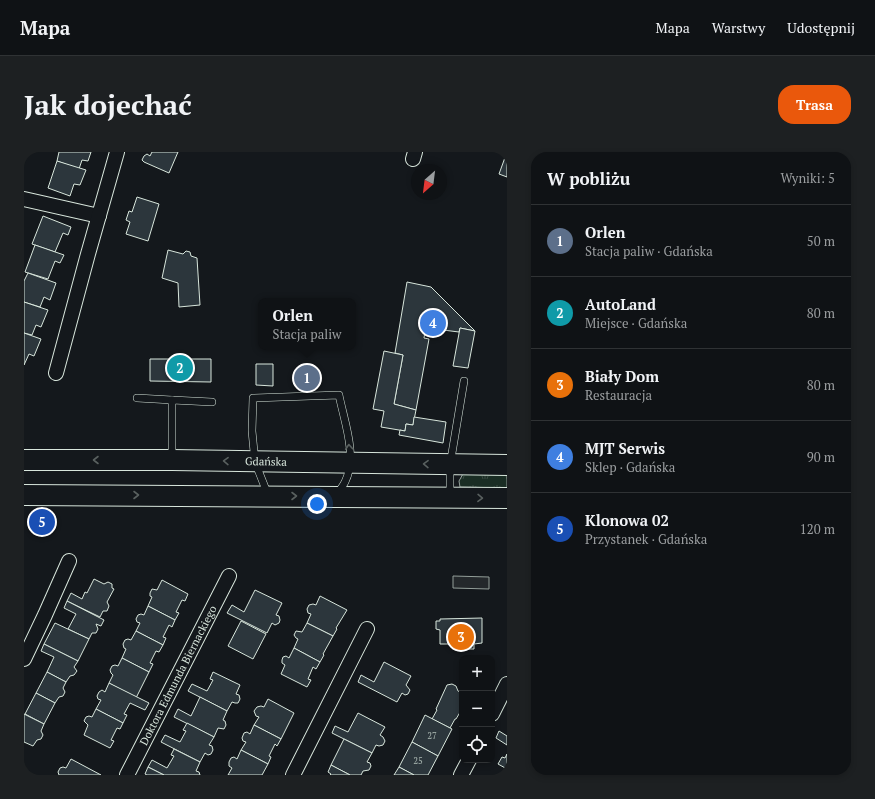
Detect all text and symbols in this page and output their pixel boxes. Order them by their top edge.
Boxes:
text: Mapa [20,15,70,40]
text: Mapa [656,18,690,37]
text: Warstwy [712,18,765,37]
text: Udostępnij [787,18,855,37]
button: Trasa [778,85,851,124]
text: Jak dojechać [24,86,192,123]
north arrow [411,164,447,200]
text: W pobliżu [547,167,630,190]
text: Wyniki: 5 [780,169,835,187]
text: Orlen [585,222,625,242]
text: 1 [556,232,564,250]
text: 50 m [807,232,835,250]
text: Stacja paliw · Gdańska [585,242,713,260]
text: AutoLand [585,294,656,314]
popup [258,298,356,350]
text: 2 [556,304,564,322]
text: 80 m [807,304,835,322]
text: Orlen [272,305,313,325]
pin: 4 [420,308,446,338]
text: Miejsce · Gdańska [585,314,687,332]
text: Stacja paliw [272,325,342,343]
pin: 2 [167,353,193,383]
pin: 1 [294,363,320,393]
text: Biały Dom [585,366,659,386]
text: 3 [556,376,564,394]
text: 80 m [807,376,835,394]
text: Restauracja [585,386,652,404]
text: MJT Serwis [585,438,665,458]
one-way arrow [345,444,354,450]
text: 4 [556,448,564,466]
text: 90 m [807,448,835,466]
street label: Gdańska [245,454,287,469]
one-way arrow [93,456,99,464]
one-way arrow [223,457,229,465]
text: Sklep · Gdańska [585,458,675,476]
one-way arrow [423,460,429,469]
one-way arrow [133,491,139,500]
one-way arrow [291,492,297,500]
your location [307,494,327,514]
one-way arrow [477,494,483,502]
pin: 5 [29,507,55,537]
text: Klonowa 02 [585,510,669,530]
text: 5 [556,520,564,538]
text: 120 m [800,520,835,538]
text: Przystanek · Gdańska [585,530,707,548]
street label: Doktora Edmunda Biernackiego [136,603,220,748]
pin: 3 [448,622,474,652]
map controls [459,655,495,763]
button: + [459,655,495,691]
button: − [459,691,495,727]
button: locate [459,727,495,763]
house number: 27 [427,730,437,742]
house number: 25 [413,755,423,767]

